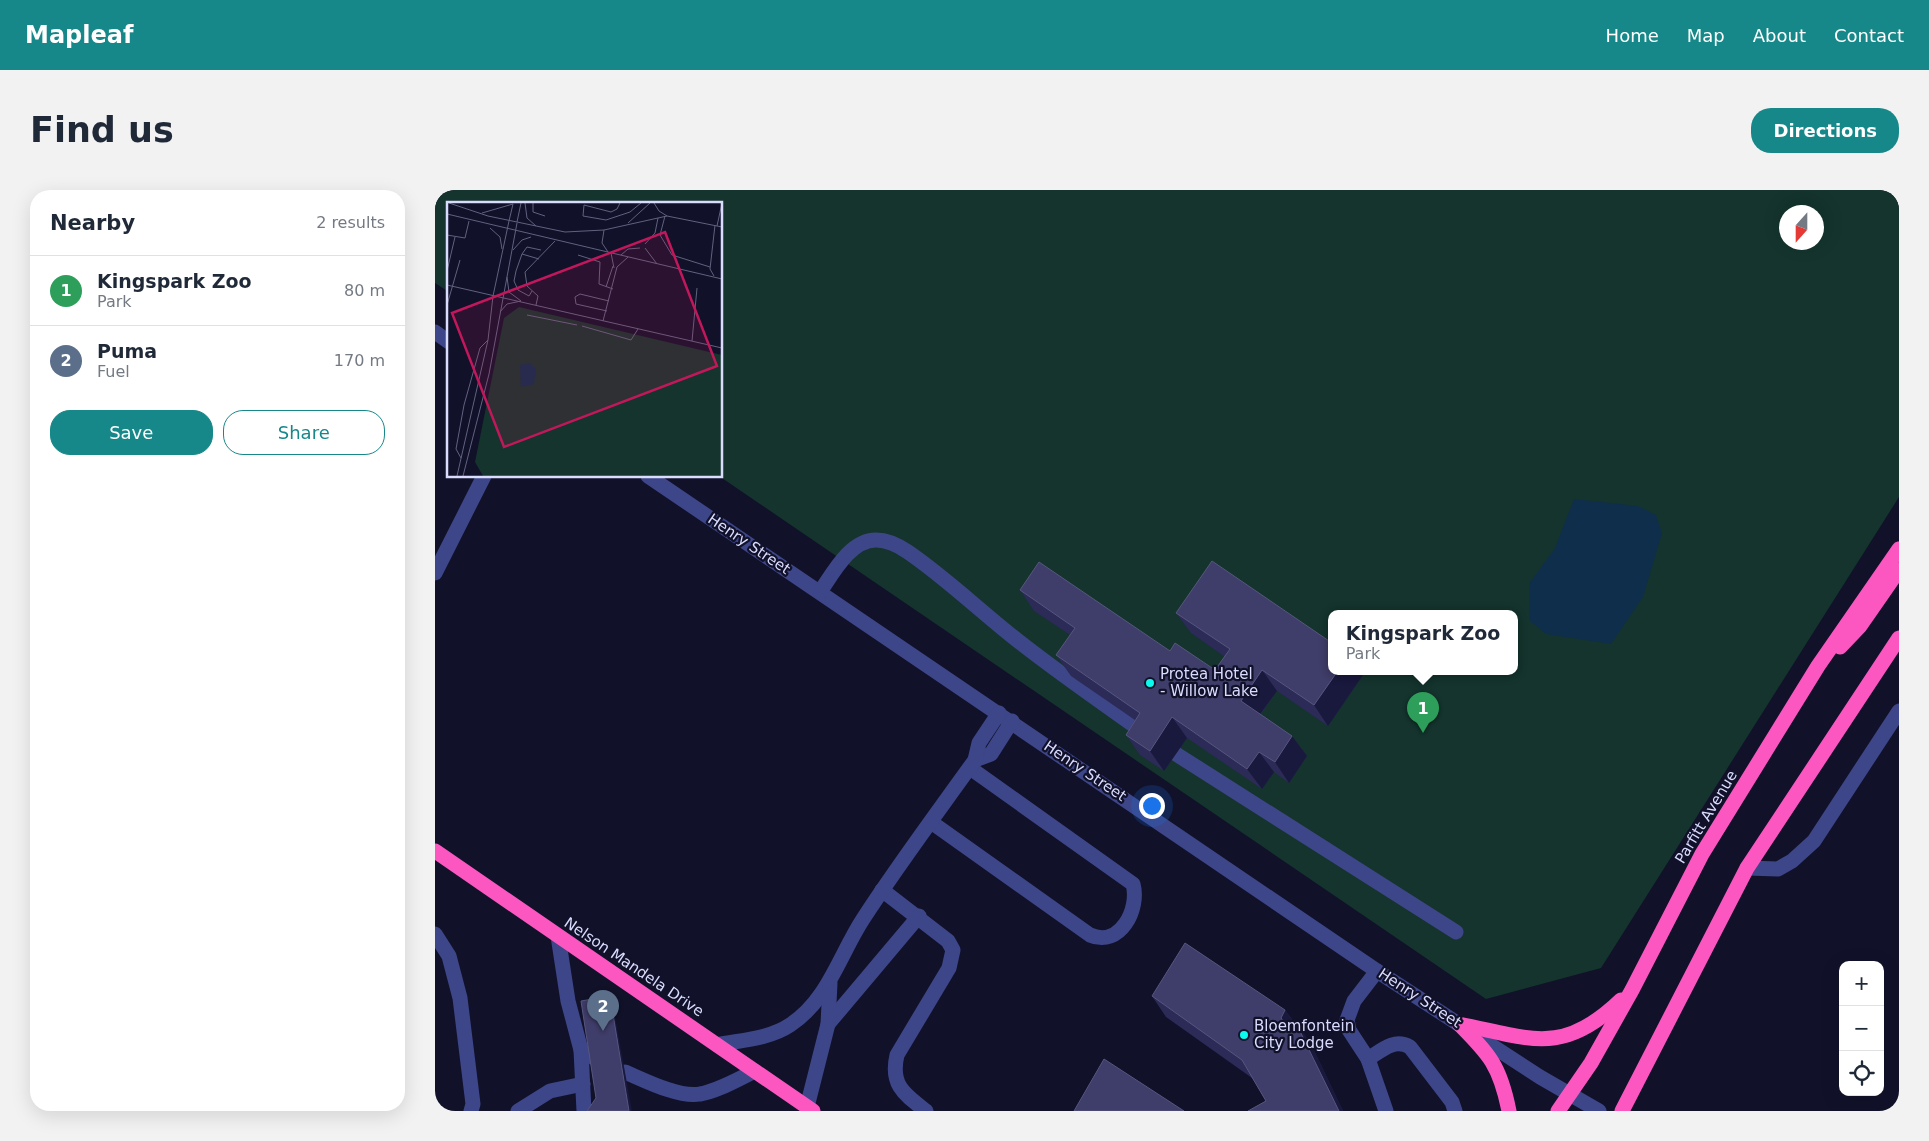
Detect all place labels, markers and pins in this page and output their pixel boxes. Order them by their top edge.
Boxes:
place label: Protea Hotel - Willow Lake [1160,665,1258,700]
marker: Protea Hotel - Willow Lake [1144,677,1156,689]
pin: 1 [1407,692,1439,733]
pin: 2 [587,990,619,1031]
place label: Bloemfontein City Lodge [1254,1017,1354,1052]
marker: Bloemfontein City Lodge [1238,1029,1250,1041]

